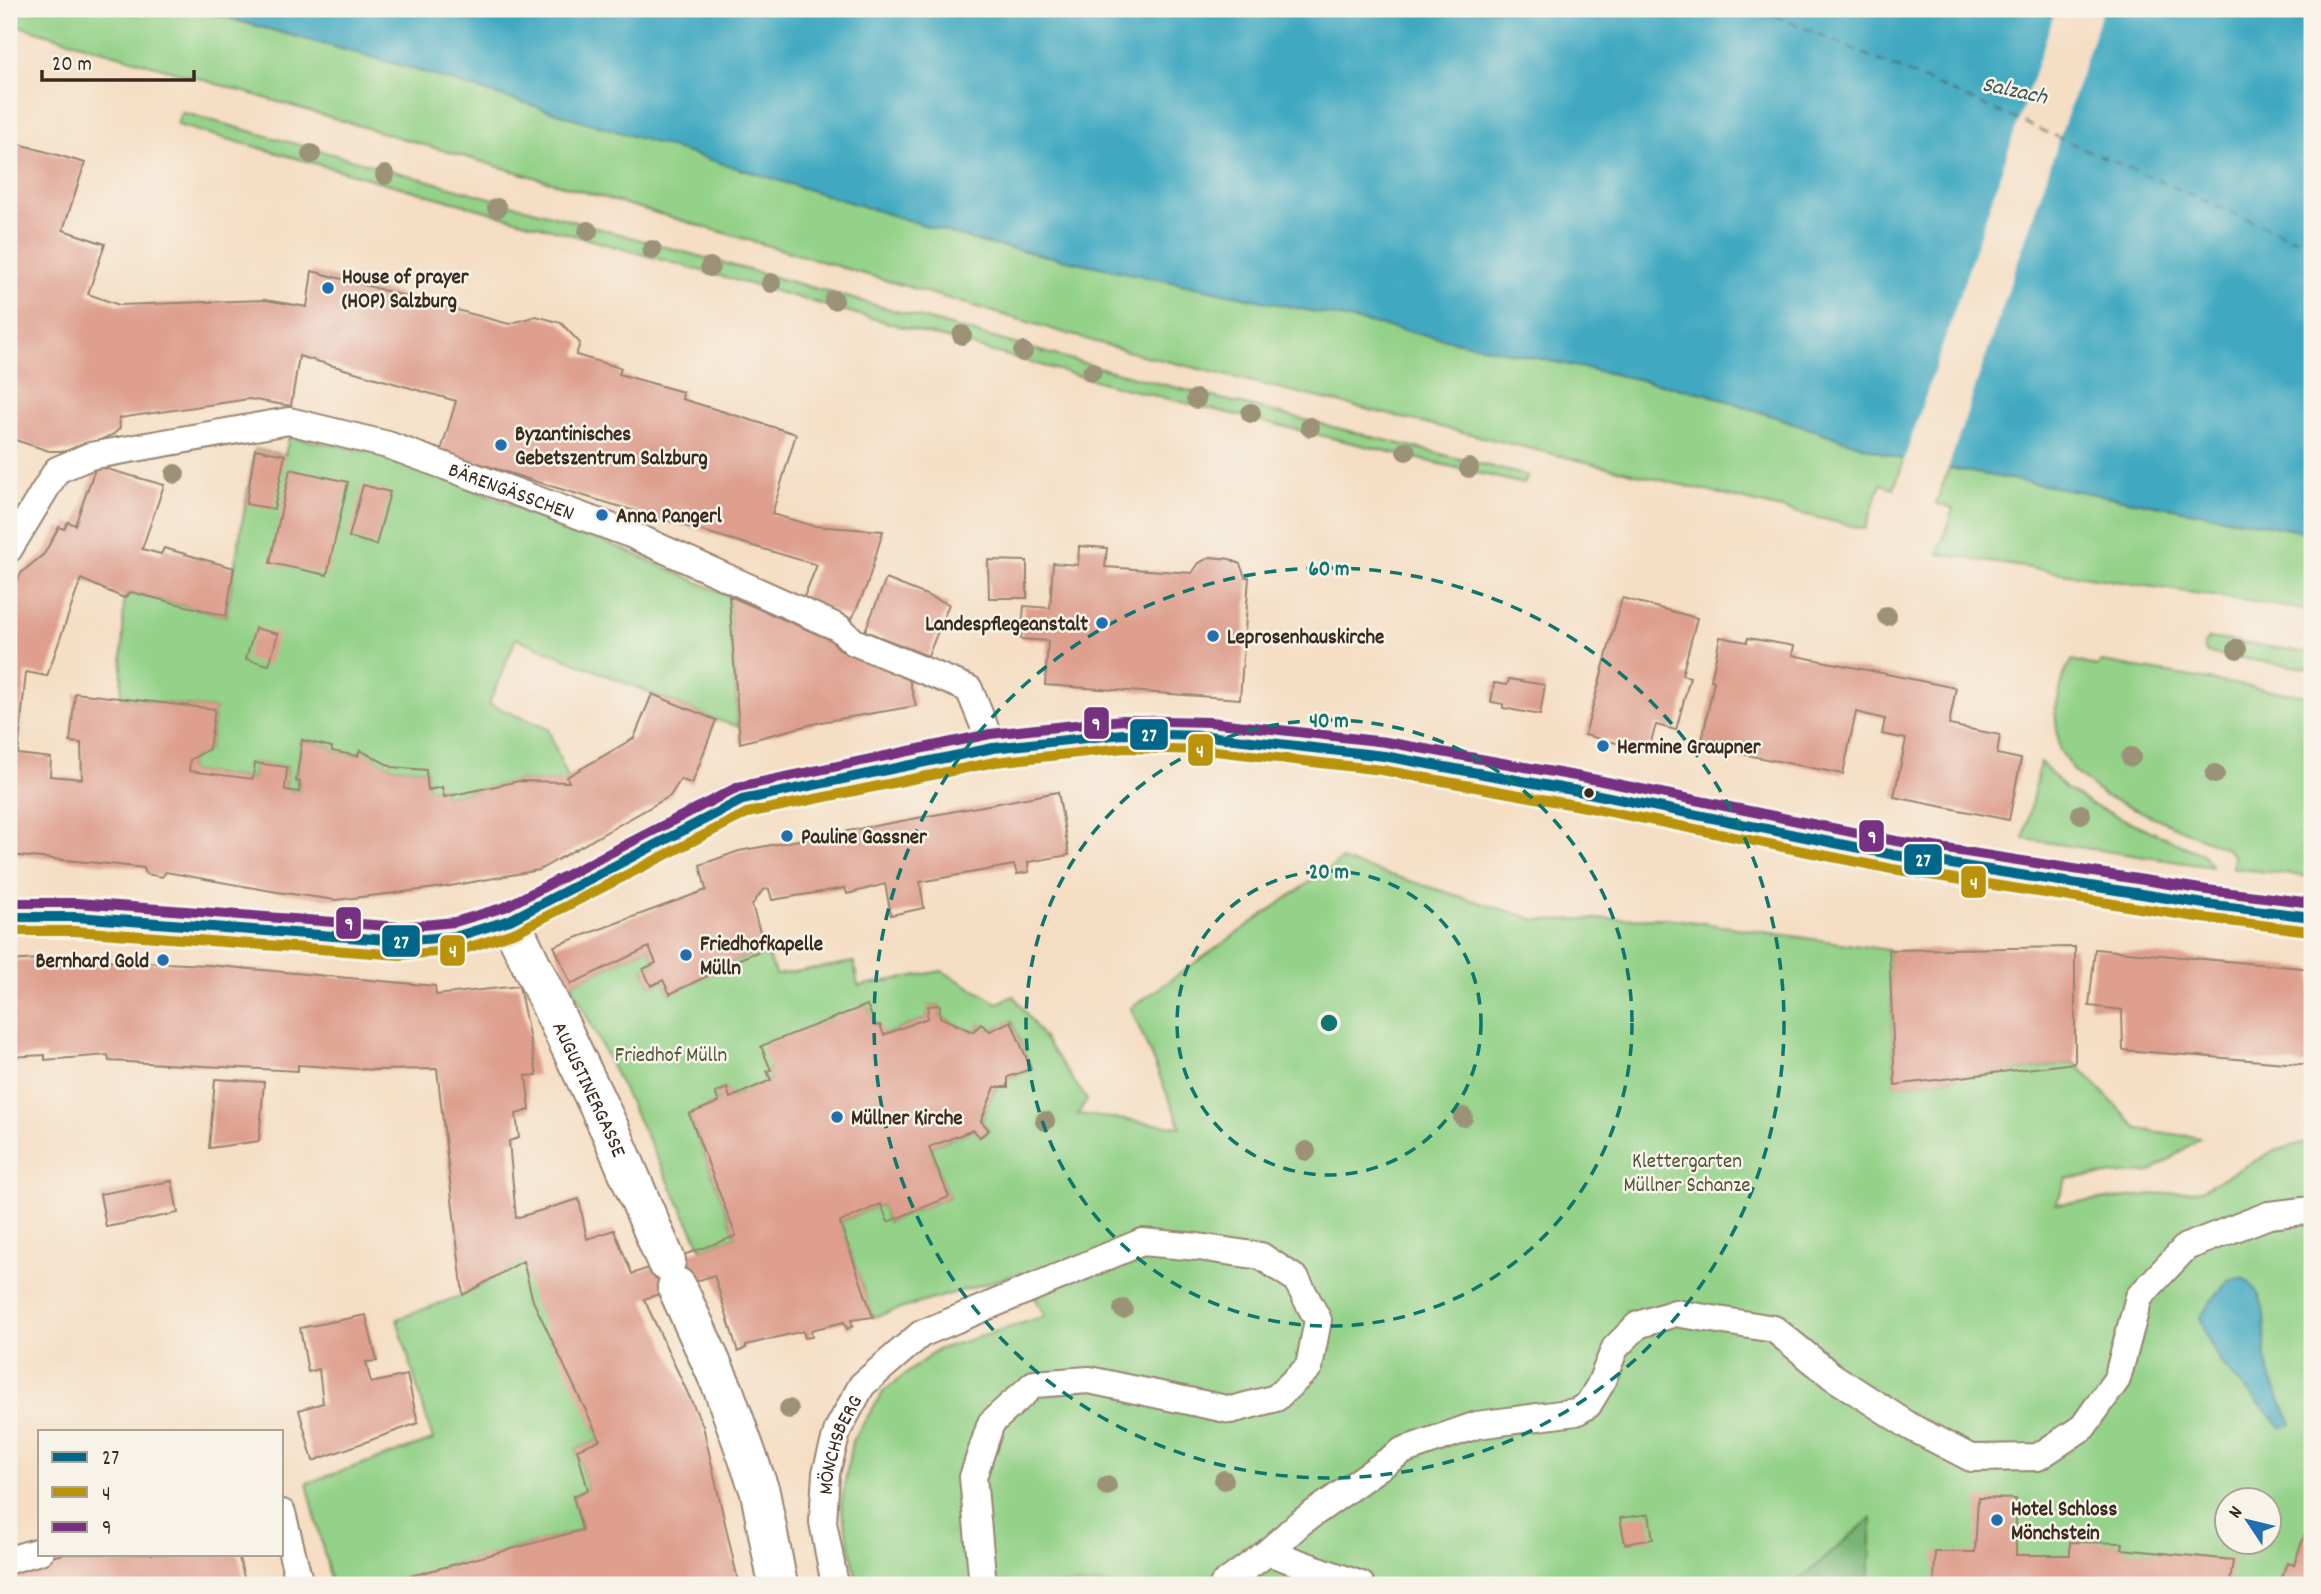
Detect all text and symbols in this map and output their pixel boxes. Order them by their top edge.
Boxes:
scale bar [42,38,194,82]
text: 20 m [52,51,92,81]
water label: Salzach [1979,69,2051,116]
place label: House of prayer (HOP) Salzburg [342,264,470,318]
marker: House of prayer (HOP) Salzburg [320,280,336,296]
place label: Byzantinisches Gebetszentrum Salzburg [515,421,708,475]
marker: Byzantinisches Gebetszentrum Salzburg [493,437,509,453]
street label: BÄRENGÄSSCHEN [444,456,578,530]
place label: Anna Pangerl [616,503,723,533]
marker: Anna Pangerl [594,507,610,523]
text: 60 m [1309,556,1349,586]
place label: Landespflegeanstalt [925,611,1088,641]
marker: Landespflegeanstalt [1094,615,1110,631]
place label: Leprosenhauskirche [1227,624,1384,654]
marker: Leprosenhauskirche [1205,628,1221,644]
line badge: 9 [1083,706,1110,740]
text: 40 m [1309,708,1349,738]
text: 9 [1092,713,1100,740]
line badge: 27 [1129,718,1169,751]
text: 27 [1141,724,1157,751]
line badge: 4 [1187,733,1214,767]
place label: Hermine Graupner [1617,734,1762,764]
marker: Hermine Graupner [1595,738,1611,754]
text: 4 [1196,740,1204,767]
unlabelled marker [1582,786,1596,800]
line badge: 9 [1858,819,1885,853]
place label: Pauline Gassner [801,824,928,854]
text: 9 [1868,826,1876,853]
marker: Pauline Gassner [779,828,795,844]
line badge: 27 [1903,843,1943,876]
text: 27 [1915,849,1931,876]
text: 20 m [1309,859,1349,889]
line badge: 4 [1960,865,1987,899]
text: 4 [1970,872,1978,899]
line badge: 9 [335,906,362,940]
text: 9 [345,913,353,940]
line badge: 27 [381,924,421,958]
text: 27 [393,931,409,958]
place label: Friedhofkapelle Mülln [700,931,823,985]
line badge: 4 [439,934,466,967]
text: 4 [449,940,457,967]
marker: Friedhofkapelle Mülln [678,947,694,963]
place label: Bernhard Gold [36,948,149,978]
marker: Bernhard Gold [155,952,171,968]
centre of rings [1317,1011,1341,1035]
street label: AUGUSTINERGASSE [543,1017,632,1163]
park label: Friedhof Mülln [615,1042,727,1072]
place label: Müllner Kirche [851,1105,963,1135]
marker: Müllner Kirche [829,1109,845,1125]
park label: Klettergarten Müllner Schanze [1624,1148,1751,1202]
street label: MÖNCHSBERG [813,1390,872,1496]
legend [38,1430,284,1556]
text: 27 [102,1445,119,1475]
text: 4 [102,1481,111,1511]
north arrow [2212,1486,2282,1556]
place label: Hotel Schloss Mönchstein [2011,1496,2117,1550]
text: N [2223,1502,2251,1525]
marker: Hotel Schloss Mönchstein [1989,1512,2005,1528]
text: 9 [102,1515,112,1545]

